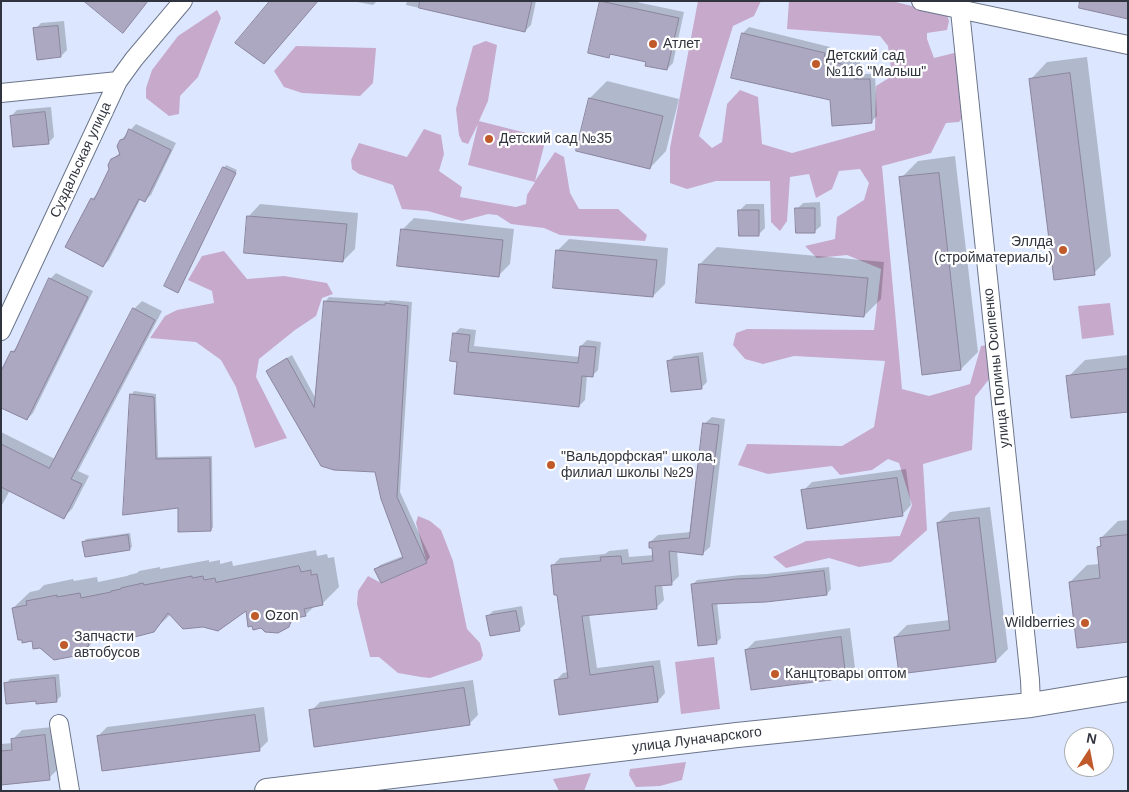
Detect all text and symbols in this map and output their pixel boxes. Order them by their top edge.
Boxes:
place label: Атлет [663,36,700,52]
marker: Атлет [647,38,659,50]
place label: Детский сад №116 "Малыш" [826,48,926,80]
marker: Детский сад №116 "Малыш" [810,58,822,70]
street label: Суздальская улица [47,99,115,221]
place label: Детский сад №35 [499,131,612,147]
marker: Детский сад №35 [483,133,495,145]
place label: Эллда (стройматериалы) [934,234,1053,266]
marker: Эллда (стройматериалы) [1057,244,1069,256]
street label: улица Полины Осипенко [980,287,1014,449]
place label: "Вальдорфская" школа, филиал школы №29 [561,449,716,482]
marker: "Вальдорфская" школа, филиал школы №29 [545,459,557,471]
place label: Ozon [265,608,298,624]
marker: Ozon [249,610,261,622]
place label: Wildberries [1005,615,1075,631]
marker: Wildberries [1079,617,1091,629]
place label: Запчасти автобусов [74,629,140,662]
marker: Запчасти автобусов [58,639,70,651]
place label: Канцтовары оптом [785,666,907,682]
marker: Канцтовары оптом [769,668,781,680]
street label: улица Луначарского [631,724,763,756]
north arrow [1064,727,1114,777]
text: N [1085,729,1098,747]

